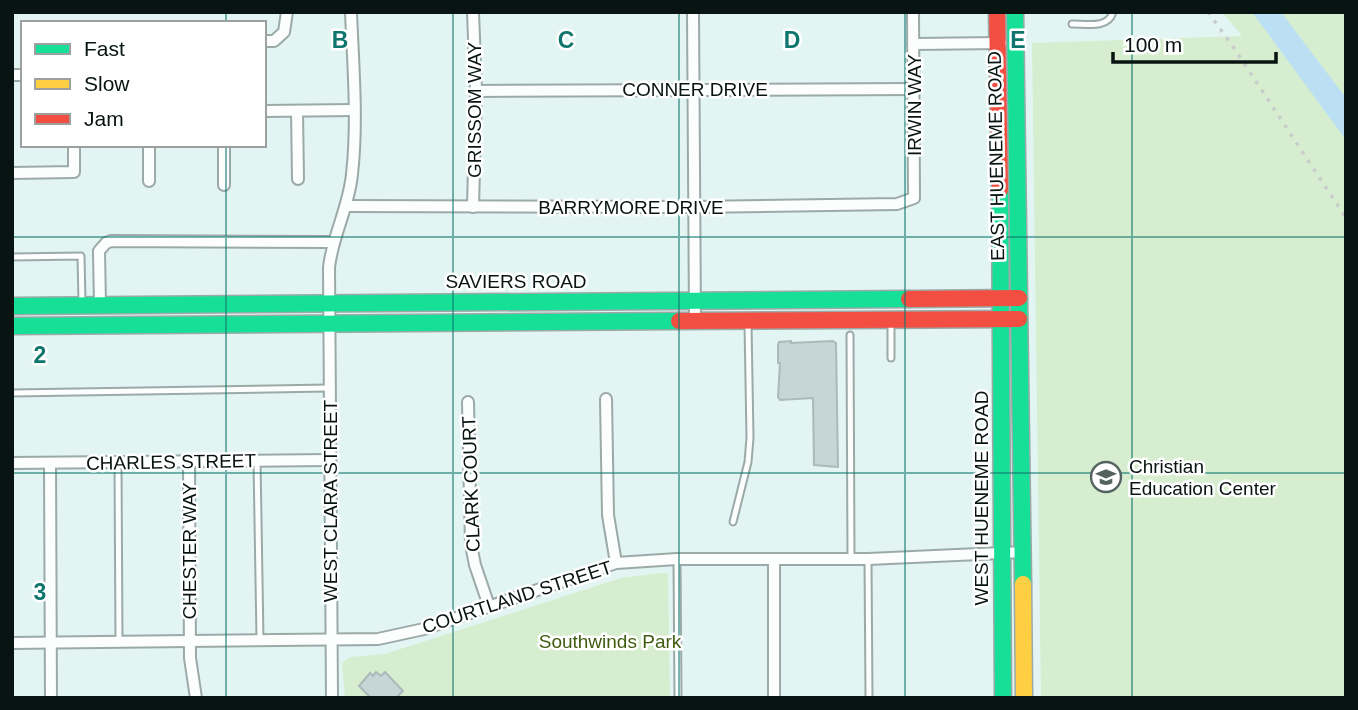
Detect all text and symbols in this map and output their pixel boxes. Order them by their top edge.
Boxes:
legend [21,21,266,147]
scale bar [1113,21,1276,65]
text: B [332,27,348,53]
text: C [558,27,574,53]
text: D [784,27,800,53]
text: E [1010,27,1026,53]
text: 100 m [1124,33,1182,56]
text: Fast [84,37,125,60]
street label: GRISSOM WAY [464,42,485,178]
street label: EAST HUENEME ROAD [984,51,1008,261]
street label: IRWIN WAY [904,54,925,156]
text: Slow [84,72,130,95]
street label: CONNER DRIVE [622,79,768,100]
text: Jam [84,107,124,130]
street label: BARRYMORE DRIVE [538,197,724,218]
street label: SAVIERS ROAD [445,271,587,292]
text: 2 [34,342,46,368]
street label: WEST HUENEME ROAD [971,390,992,606]
street label: WEST CLARA STREET [320,399,341,602]
street label: CLARK COURT [458,415,484,552]
street label: CHARLES STREET [86,450,257,474]
place label: Christian Education Center [1129,456,1276,499]
school or university icon: Christian Education Center [1089,460,1123,494]
street label: CHESTER WAY [179,482,200,620]
street label: COURTLAND STREET [420,556,615,638]
text: 3 [34,579,46,605]
park label: Southwinds Park [539,631,682,652]

